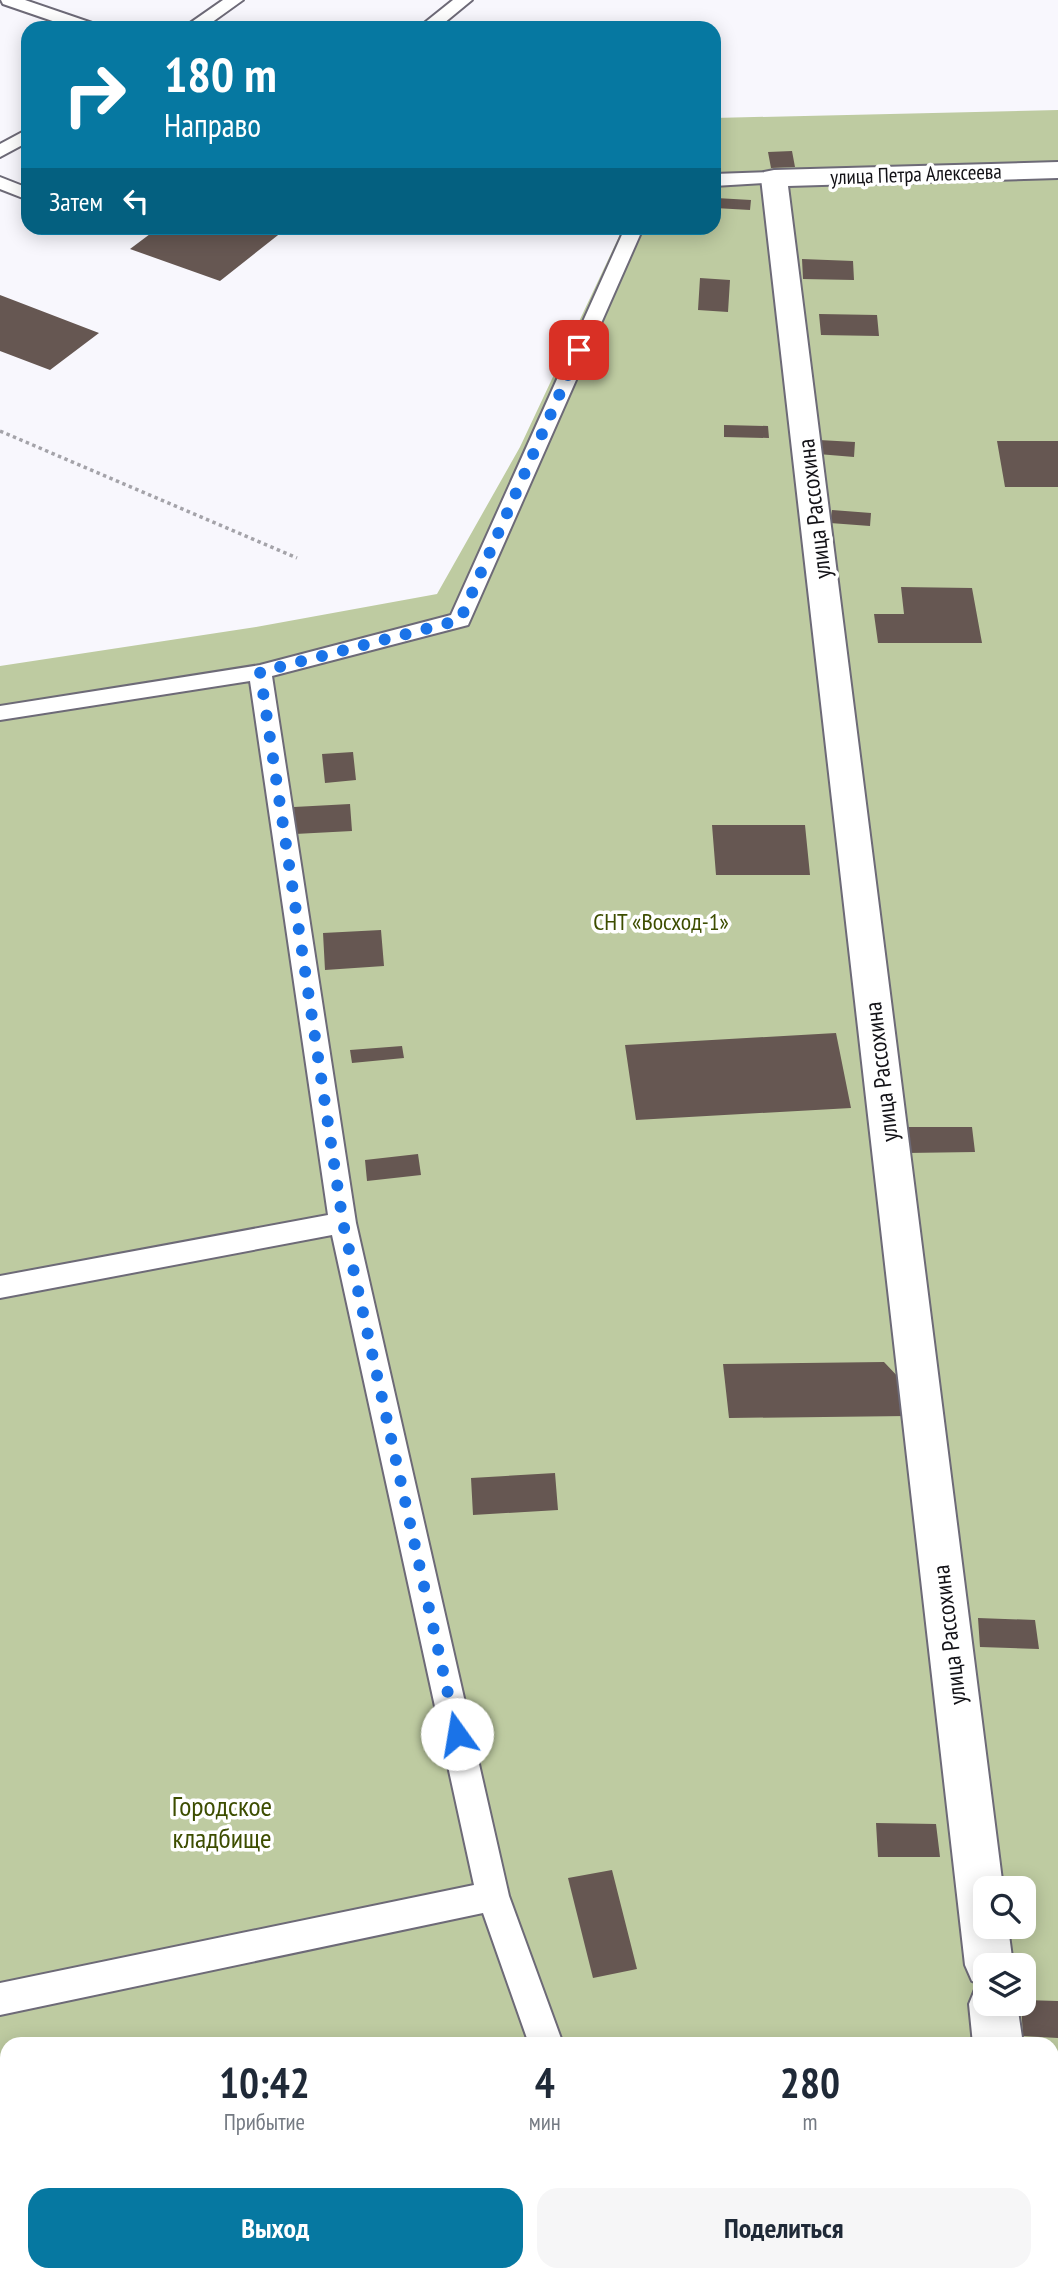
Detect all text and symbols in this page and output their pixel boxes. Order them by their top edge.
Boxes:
text: 180 m [164,42,277,106]
icon: right [49,49,140,140]
text: Направо [164,104,261,146]
street label: улица Петра Алексеева [830,158,1002,190]
icon: left [117,182,155,220]
text: Затем [49,185,103,218]
pin [549,320,609,380]
icon: arrive [560,331,598,369]
street label: улица Рассохина [790,437,838,581]
park label: СНТ «Восход-1» [593,906,729,937]
street label: улица Рассохина [857,1000,905,1144]
street label: улица Рассохина [925,1563,973,1707]
position arrow [420,1697,494,1771]
park label: Городское кладбище [172,1787,272,1856]
map controls [973,1876,1036,2016]
button: search [973,1876,1036,1939]
button: layers [973,1953,1036,2016]
text: 10:42 [219,2055,310,2110]
text: 4 [535,2055,555,2110]
text: 280 [780,2055,840,2110]
text: Прибытие [224,2107,305,2136]
text: мин [529,2107,561,2136]
text: m [802,2107,817,2136]
button: Выход [28,2188,523,2268]
button: Поделиться [537,2188,1031,2268]

